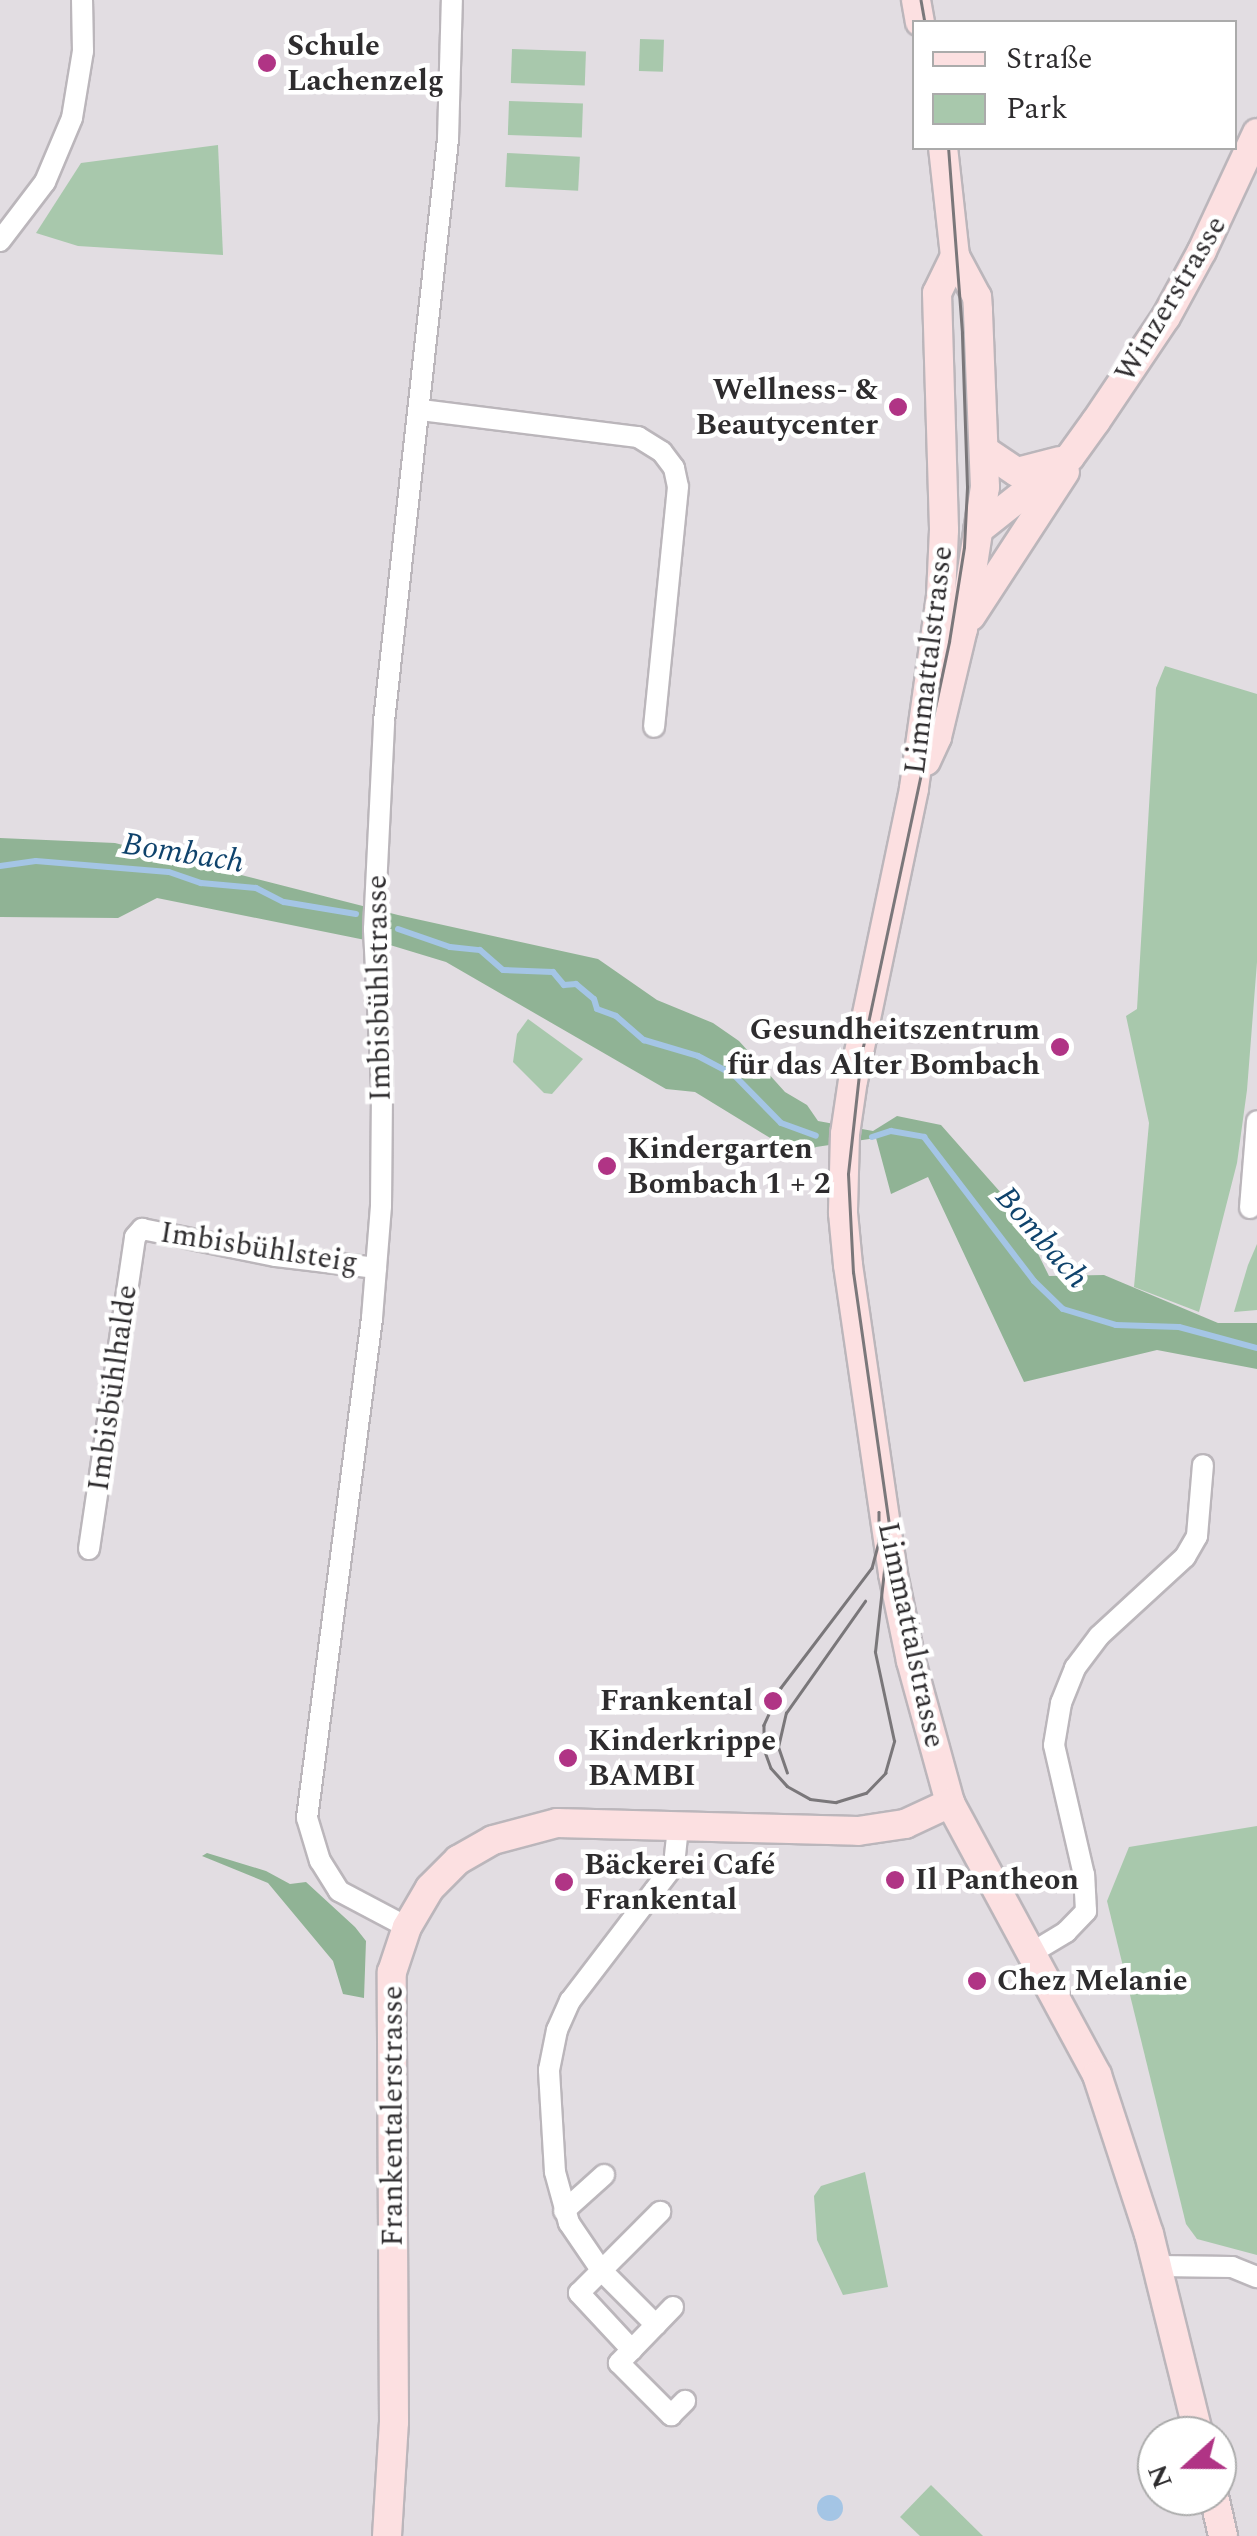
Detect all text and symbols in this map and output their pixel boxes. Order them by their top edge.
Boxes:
legend [912,20,1237,150]
place label: Schule Lachenzelg [287,28,444,98]
text: Straße [1006,36,1093,82]
marker: Schule Lachenzelg [256,52,278,74]
text: Park [1006,86,1068,132]
street label: Winzerstrasse [1107,210,1235,388]
place label: Wellness- & Beautycenter [695,372,878,442]
marker: Wellness- & Beautycenter [887,396,909,418]
street label: Limmattalstrasse [897,544,961,776]
water label: Bombach [119,825,247,883]
street label: Imbisbühlstrasse [359,874,399,1102]
place label: Gesundheitszentrum für das Alter Bombach [727,1012,1040,1082]
marker: Gesundheitszentrum für das Alter Bombach [1049,1036,1071,1058]
place label: Kindergarten Bombach 1 + 2 [627,1131,831,1202]
marker: Kindergarten Bombach 1 + 2 [596,1155,618,1177]
water label: Bombach [986,1179,1096,1297]
street label: Imbisbühlsteig [158,1215,360,1281]
street label: Imbisbühlhalde [81,1283,145,1493]
street label: Limmattalstrasse [870,1519,952,1751]
place label: Frankental [600,1683,753,1719]
marker: Frankental [762,1690,784,1712]
place label: Kinderkrippe BAMBI [588,1723,776,1794]
marker: Kinderkrippe BAMBI [557,1747,579,1769]
place label: Bäckerei Café Frankental [584,1847,775,1918]
place label: Il Pantheon [915,1862,1079,1898]
marker: Il Pantheon [884,1869,906,1891]
marker: Bäckerei Café Frankental [553,1871,575,1893]
place label: Chez Melanie [997,1963,1188,1999]
marker: Chez Melanie [966,1970,988,1992]
street label: Frankentalerstrasse [375,1986,411,2246]
north arrow [1137,2416,1237,2516]
text: N [1136,2458,1185,2495]

